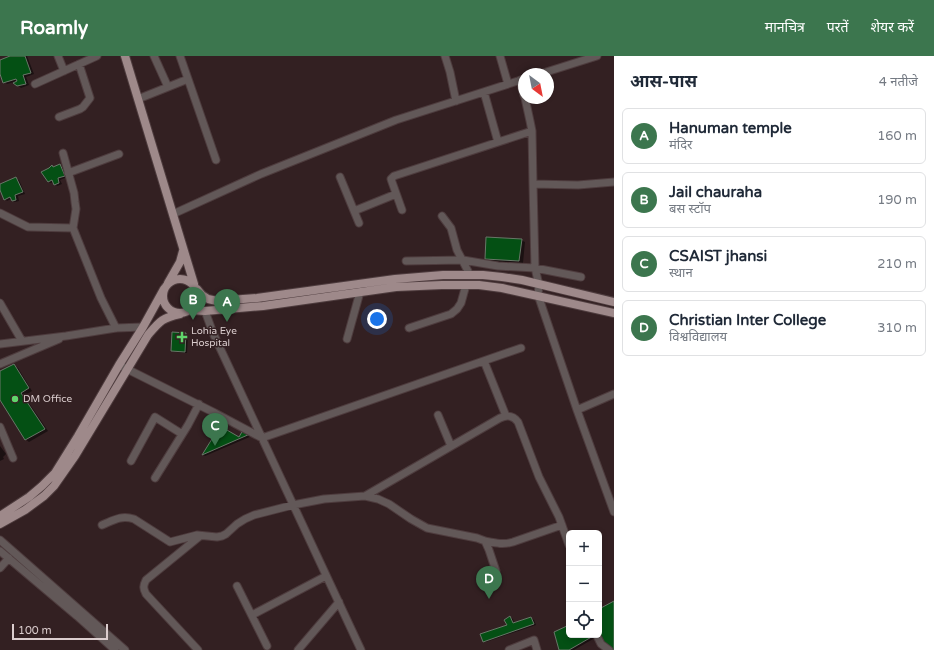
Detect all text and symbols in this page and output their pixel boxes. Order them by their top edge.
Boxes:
text: Roamly [20,17,88,39]
text: मानचित्र [765,19,805,36]
text: परतें [827,19,849,36]
text: शेयर करें [871,19,914,36]
north arrow [518,68,554,104]
text: आस-पास [630,71,697,92]
text: 4 नतीजे [879,74,918,90]
text: Hanuman temple [669,119,792,137]
text: A [639,128,649,144]
text: 160 m [877,128,917,144]
text: मंदिर [669,137,692,153]
text: Jail chauraha [669,183,762,201]
text: B [639,192,649,208]
text: 190 m [877,192,917,208]
text: बस स्टॉप [669,201,711,217]
text: CSAIST jhansi [669,247,767,265]
text: C [639,256,649,272]
text: 210 m [877,256,917,272]
text: स्थान [669,265,693,281]
pin: B [180,287,206,320]
pin: A [214,289,240,322]
your location [367,309,387,329]
text: Christian Inter College [669,311,826,329]
text: D [639,320,649,336]
text: 310 m [877,320,917,336]
place label: Lohia Eye Hospital [191,325,237,349]
text: विश्वविद्यालय [669,329,727,345]
marker: Lohia Eye Hospital [176,331,188,343]
place label: DM Office [23,393,72,405]
marker: DM Office [10,394,20,404]
pin: C [202,413,228,446]
map controls [566,530,602,638]
button: + [566,530,602,566]
pin: D [476,566,502,599]
button: − [566,566,602,602]
button: locate [566,602,602,638]
scale bar [12,622,108,641]
text: 100 m [18,624,52,637]

